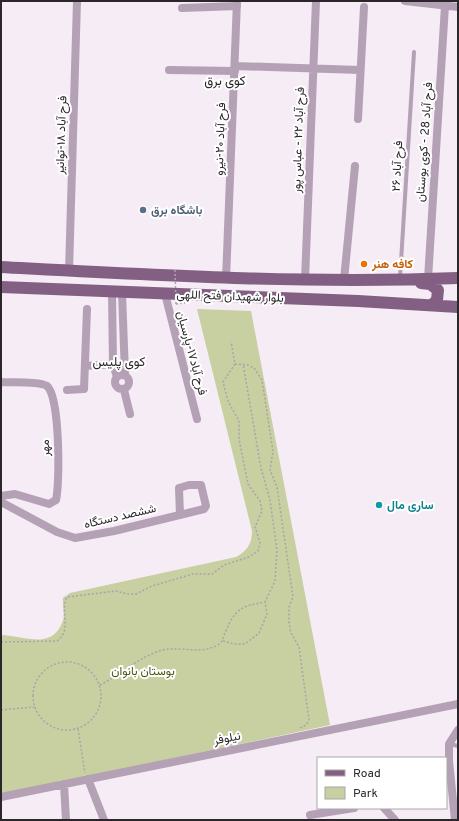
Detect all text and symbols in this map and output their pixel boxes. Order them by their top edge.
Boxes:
district label: کوی برق [204,74,246,90]
street label: فرح آباد 28 - کوی بوستان [413,82,437,203]
street label: فرح آباد ۲۲ - عباس پور [289,87,309,194]
street label: فرح آباد ۱۸-توانیر [53,95,71,176]
street label: فرح آباد ۲۰-نیرو [212,102,230,176]
street label: فرح آباد ۲۶ [389,140,407,192]
place label: باشگاه برق [151,203,203,219]
marker: باشگاه برق [138,205,148,215]
place label: کافه هنر [371,257,414,273]
marker: کافه هنر [359,259,369,269]
street label: بلوار شهیدان فتح اللهی [176,287,284,307]
street label: فرح آباد۱۷-پارسیان [172,309,210,397]
district label: کوی پلیس [93,355,146,371]
street label: مهر [38,439,54,458]
place label: ساری مال [387,498,434,514]
marker: ساری مال [374,500,384,510]
street label: ششصد دستگاه [82,501,158,533]
park label: بوستان بانوان [111,664,175,680]
street label: نیلوفر [211,729,242,750]
legend [317,757,447,809]
text: Road [353,766,381,782]
text: Park [353,786,378,802]

